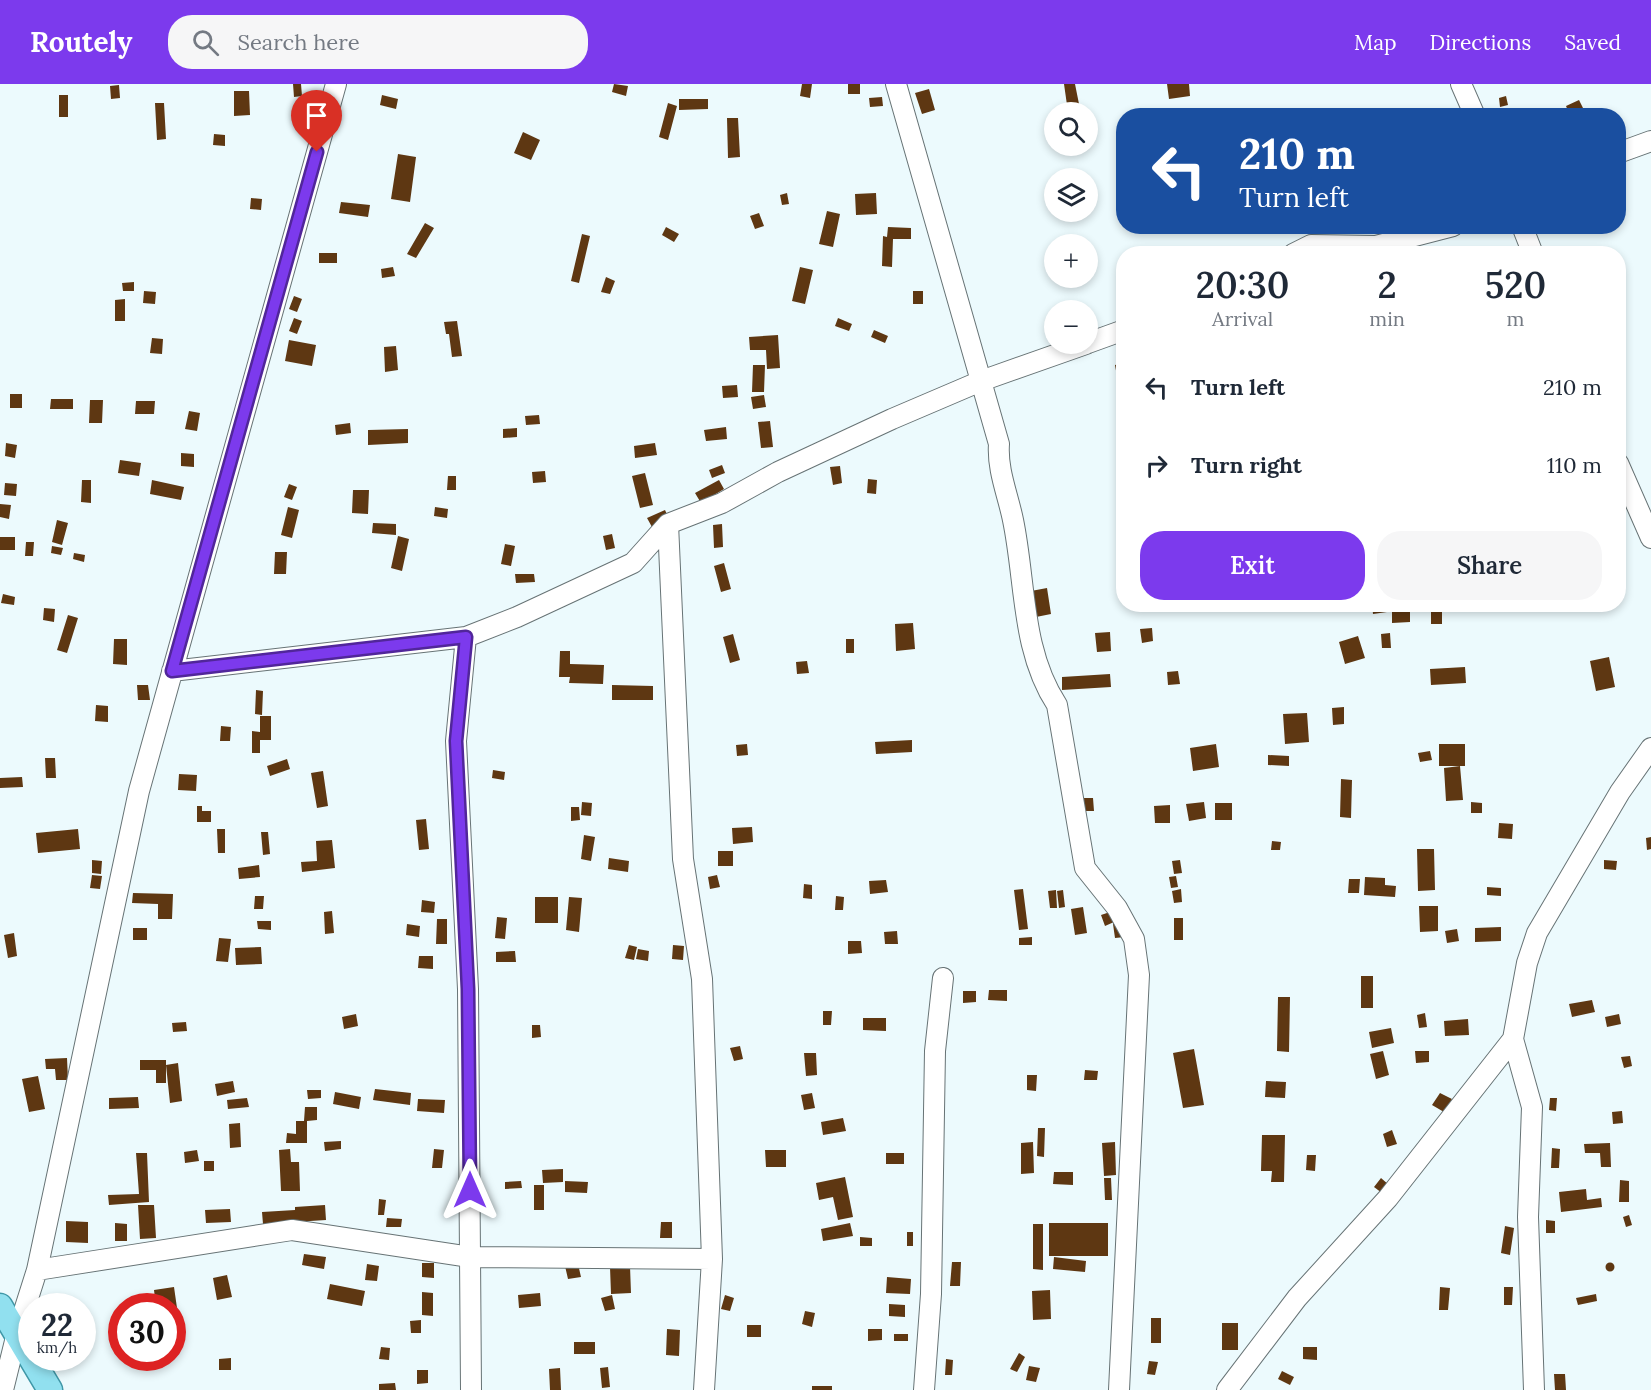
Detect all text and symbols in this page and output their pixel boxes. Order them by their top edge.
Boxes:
search box [168,15,588,69]
text: Routely [30,24,132,60]
icon: search [189,26,222,59]
text: Search here [237,28,360,56]
text: Map [1354,29,1397,56]
text: Directions [1430,29,1531,56]
text: Saved [1564,29,1621,56]
pin [291,90,342,152]
icon: arrive [300,99,333,132]
map controls [1044,102,1098,354]
button: search [1044,102,1098,156]
text: 210 m [1239,127,1355,181]
icon: left [1140,132,1218,210]
button: layers [1044,168,1098,222]
text: Turn left [1239,180,1349,214]
button: + [1044,234,1098,288]
text: 20:30 [1196,262,1290,308]
text: 2 [1378,262,1397,308]
text: 520 [1485,262,1546,308]
button: − [1044,300,1098,354]
text: Arrival [1212,306,1273,331]
text: min [1369,306,1405,331]
text: m [1507,306,1524,331]
icon: left [1140,371,1173,404]
text: Turn left [1191,373,1285,401]
text: 210 m [1543,373,1602,401]
icon: right [1140,449,1173,482]
text: Turn right [1191,451,1302,479]
text: 110 m [1547,451,1602,479]
button: Exit [1140,531,1365,600]
button: Share [1377,531,1602,600]
position arrow [438,1158,502,1222]
speed limit sign: 30 [108,1293,186,1371]
text: 22 [41,1306,73,1344]
text: km/h [37,1338,77,1357]

